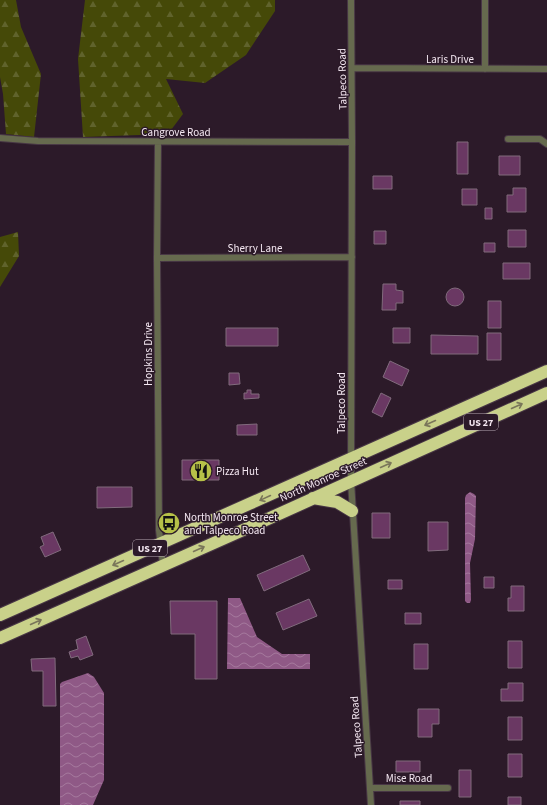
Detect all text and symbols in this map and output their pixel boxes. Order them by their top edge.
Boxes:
street label: Talpeco Road [334,48,351,110]
street label: Laris Drive [426,52,475,67]
street label: Cangrove Road [141,125,211,140]
street label: Sherry Lane [228,241,283,256]
street label: Hopkins Drive [141,321,156,386]
street label: Talpeco Road [334,372,349,434]
one-way arrow [510,402,522,409]
road number: US 27 [464,414,498,430]
one-way arrow [424,420,436,427]
street label: North Monroe Street [277,453,369,505]
restaurant icon: Pizza Hut [188,458,214,484]
one-way arrow [380,461,392,468]
place label: Pizza Hut [216,464,259,479]
one-way arrow [259,495,271,502]
bus stop icon: North Monroe Street and Talpeco Road [156,510,182,536]
place label: North Monroe Street and Talpeco Road [184,510,278,538]
road number: US 27 [133,540,167,556]
one-way arrow [192,545,204,553]
one-way arrow [113,559,125,567]
one-way arrow [29,618,41,625]
street label: Talpeco Road [347,696,366,758]
street label: Mise Road [386,771,432,786]

